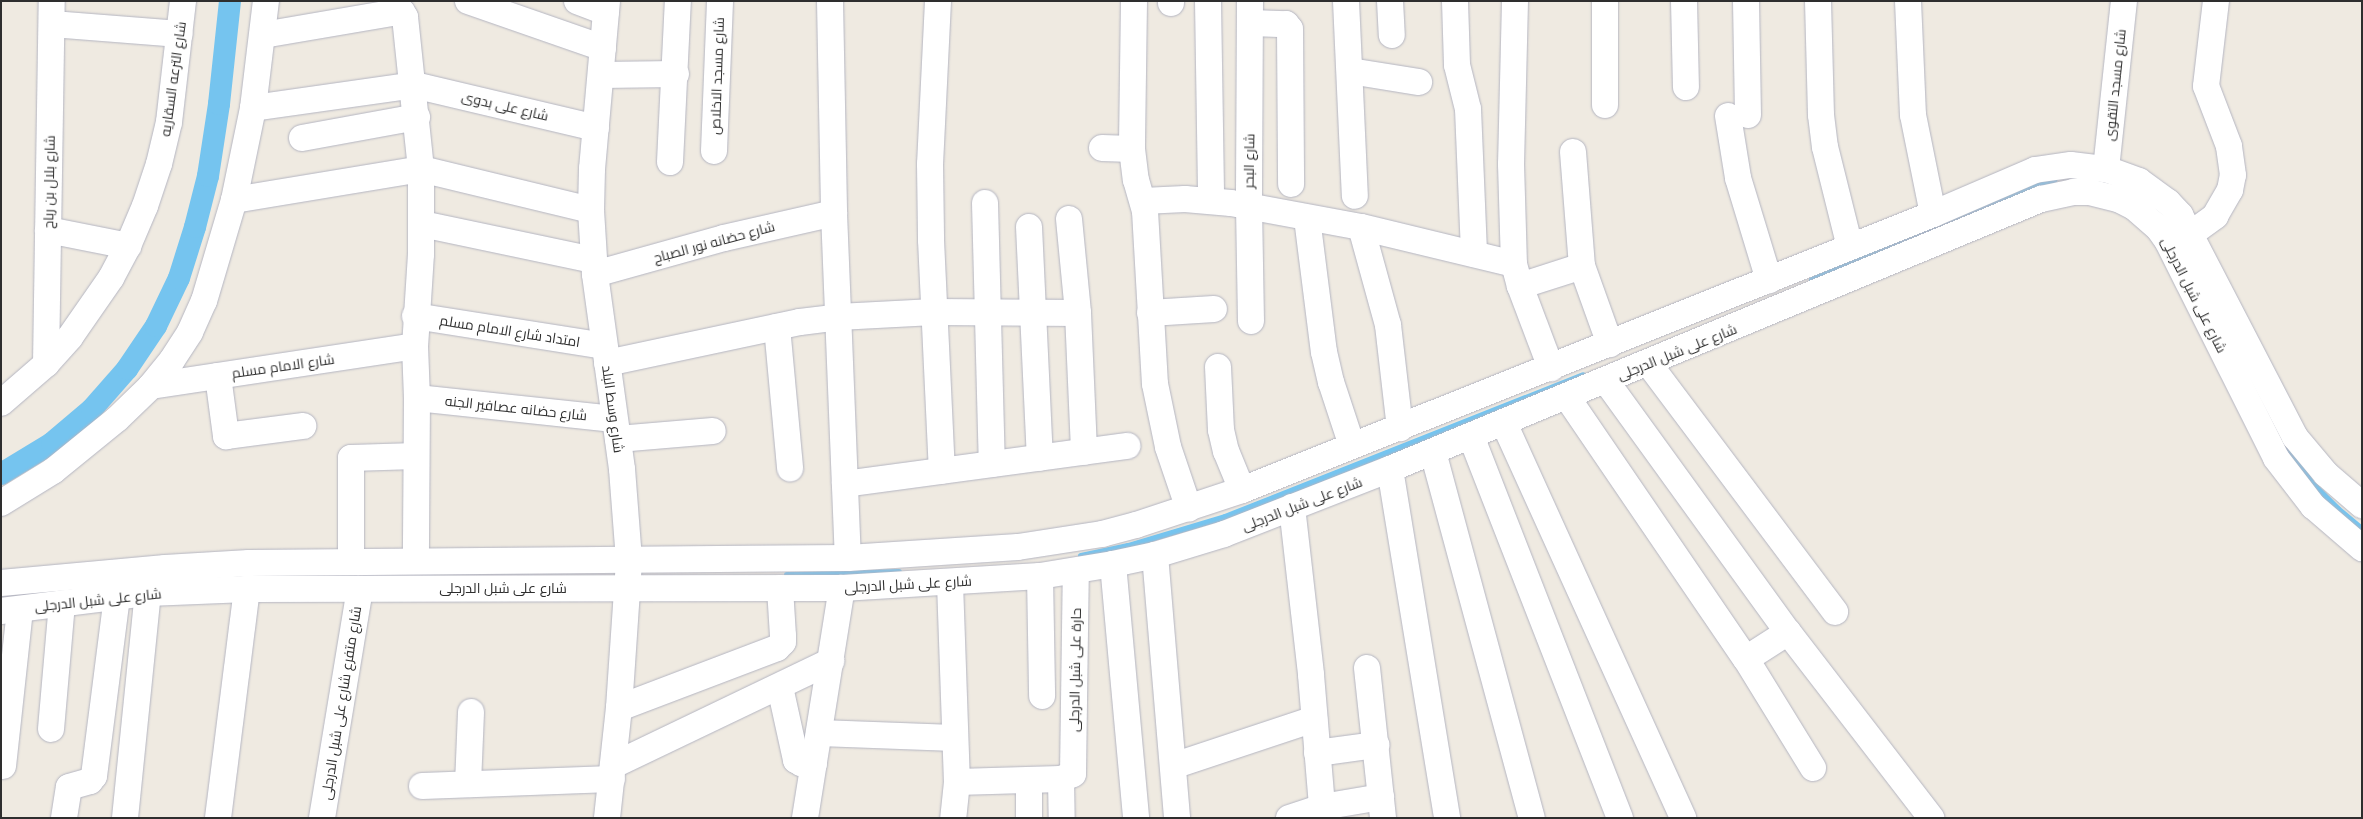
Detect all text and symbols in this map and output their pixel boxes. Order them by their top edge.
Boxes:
street label: شارع مسجد الاخلاص [707,17,727,135]
street label: شارع الترعه السقاريه [157,20,189,138]
street label: شارع مسجد التقوى [2101,28,2129,142]
street label: شارع على بدوى [460,88,550,124]
street label: شارع البحر [1240,133,1258,189]
street label: شارع بلال بن رباح [40,135,58,229]
street label: شارع حضانه نور الصباح [651,218,777,266]
street label: شارع على شبل الدرجلى [2158,234,2230,356]
street label: امتداد شارع الامام مسلم [439,312,581,350]
street label: شارع على شبل الدرجلى [1615,320,1739,384]
street label: شارع الامام مسلم [231,350,335,382]
street label: شارع وسط البلد [599,364,627,454]
street label: شارع حضانه عصافير الجنه [444,392,588,424]
street label: شارع على شبل الدرجلى [1239,473,1365,535]
street label: شارع على شبل الدرجلى [844,572,972,596]
street label: شارع على شبل الدرجلى [439,580,567,596]
street label: شارع على شبل الدرجلى [34,585,162,615]
street label: شارع متفرع شارع على شبل الدرجلى [317,605,365,801]
street label: حارة على شبل الدرجلى [1066,608,1084,732]

